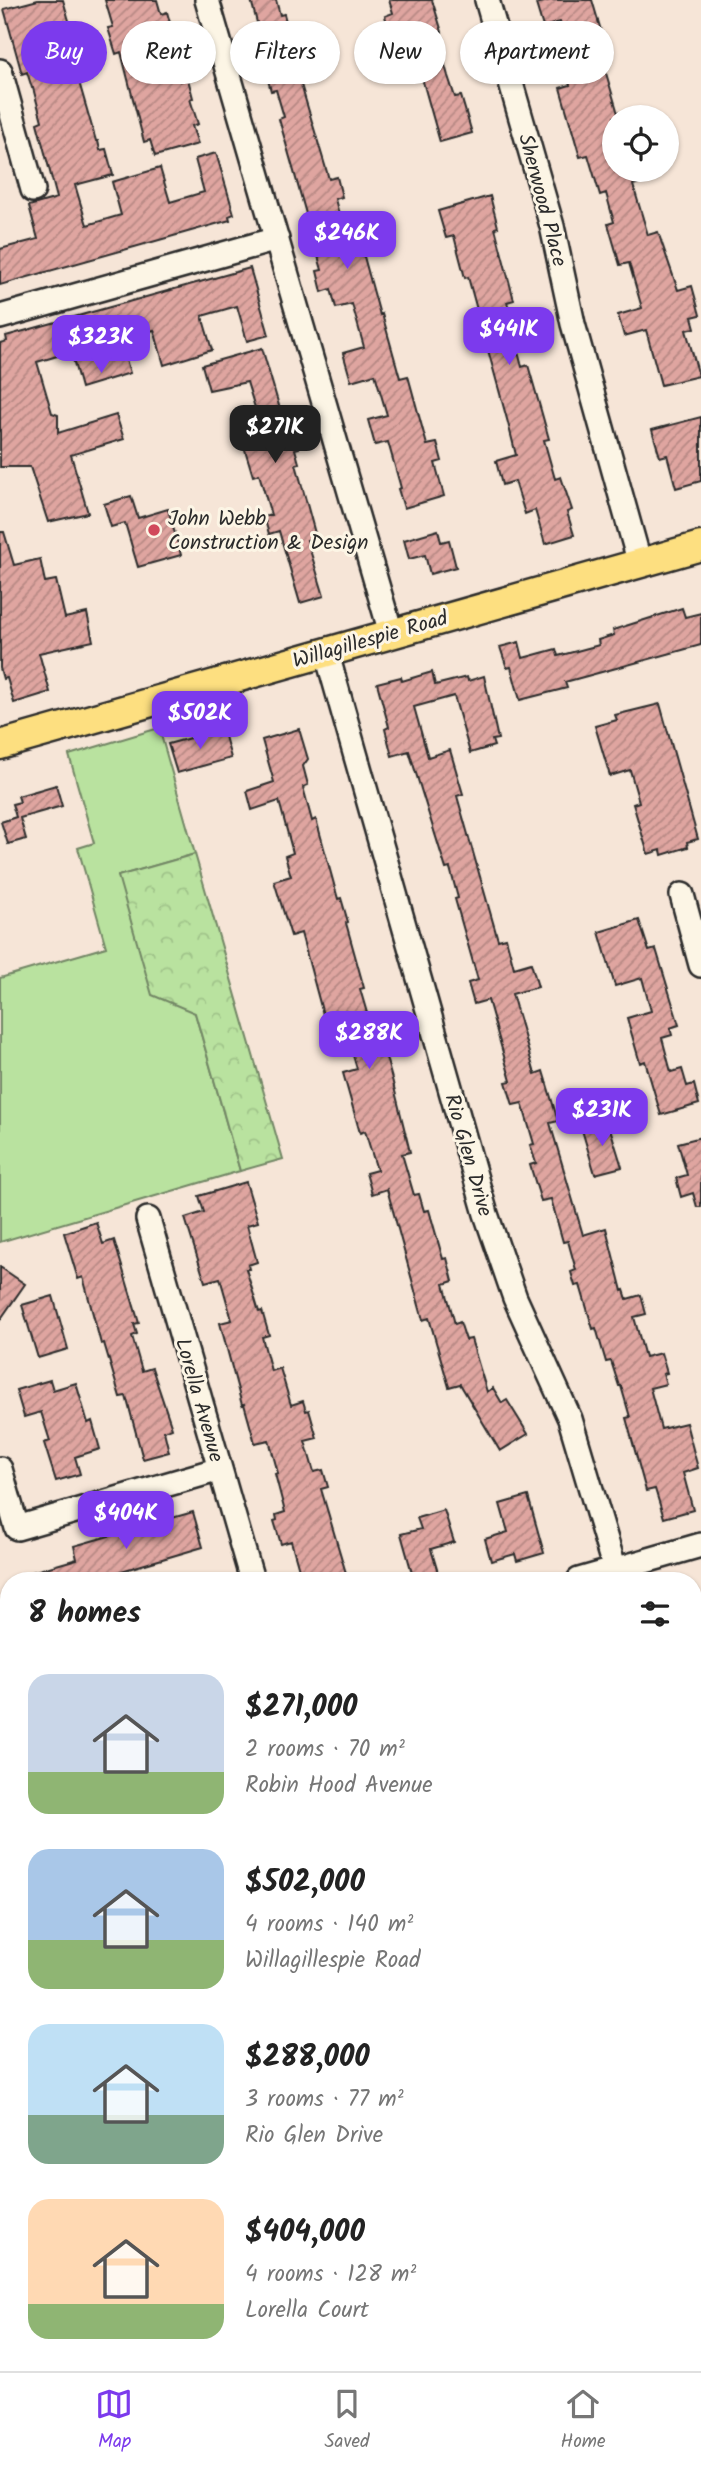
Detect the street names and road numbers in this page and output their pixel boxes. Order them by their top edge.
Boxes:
street label: Sherwood Place [508,130,575,271]
street label: Willagillespie Road [289,602,452,678]
street label: Rio Glen Drive [434,1090,501,1221]
street label: Lorella Avenue [165,1334,232,1467]

